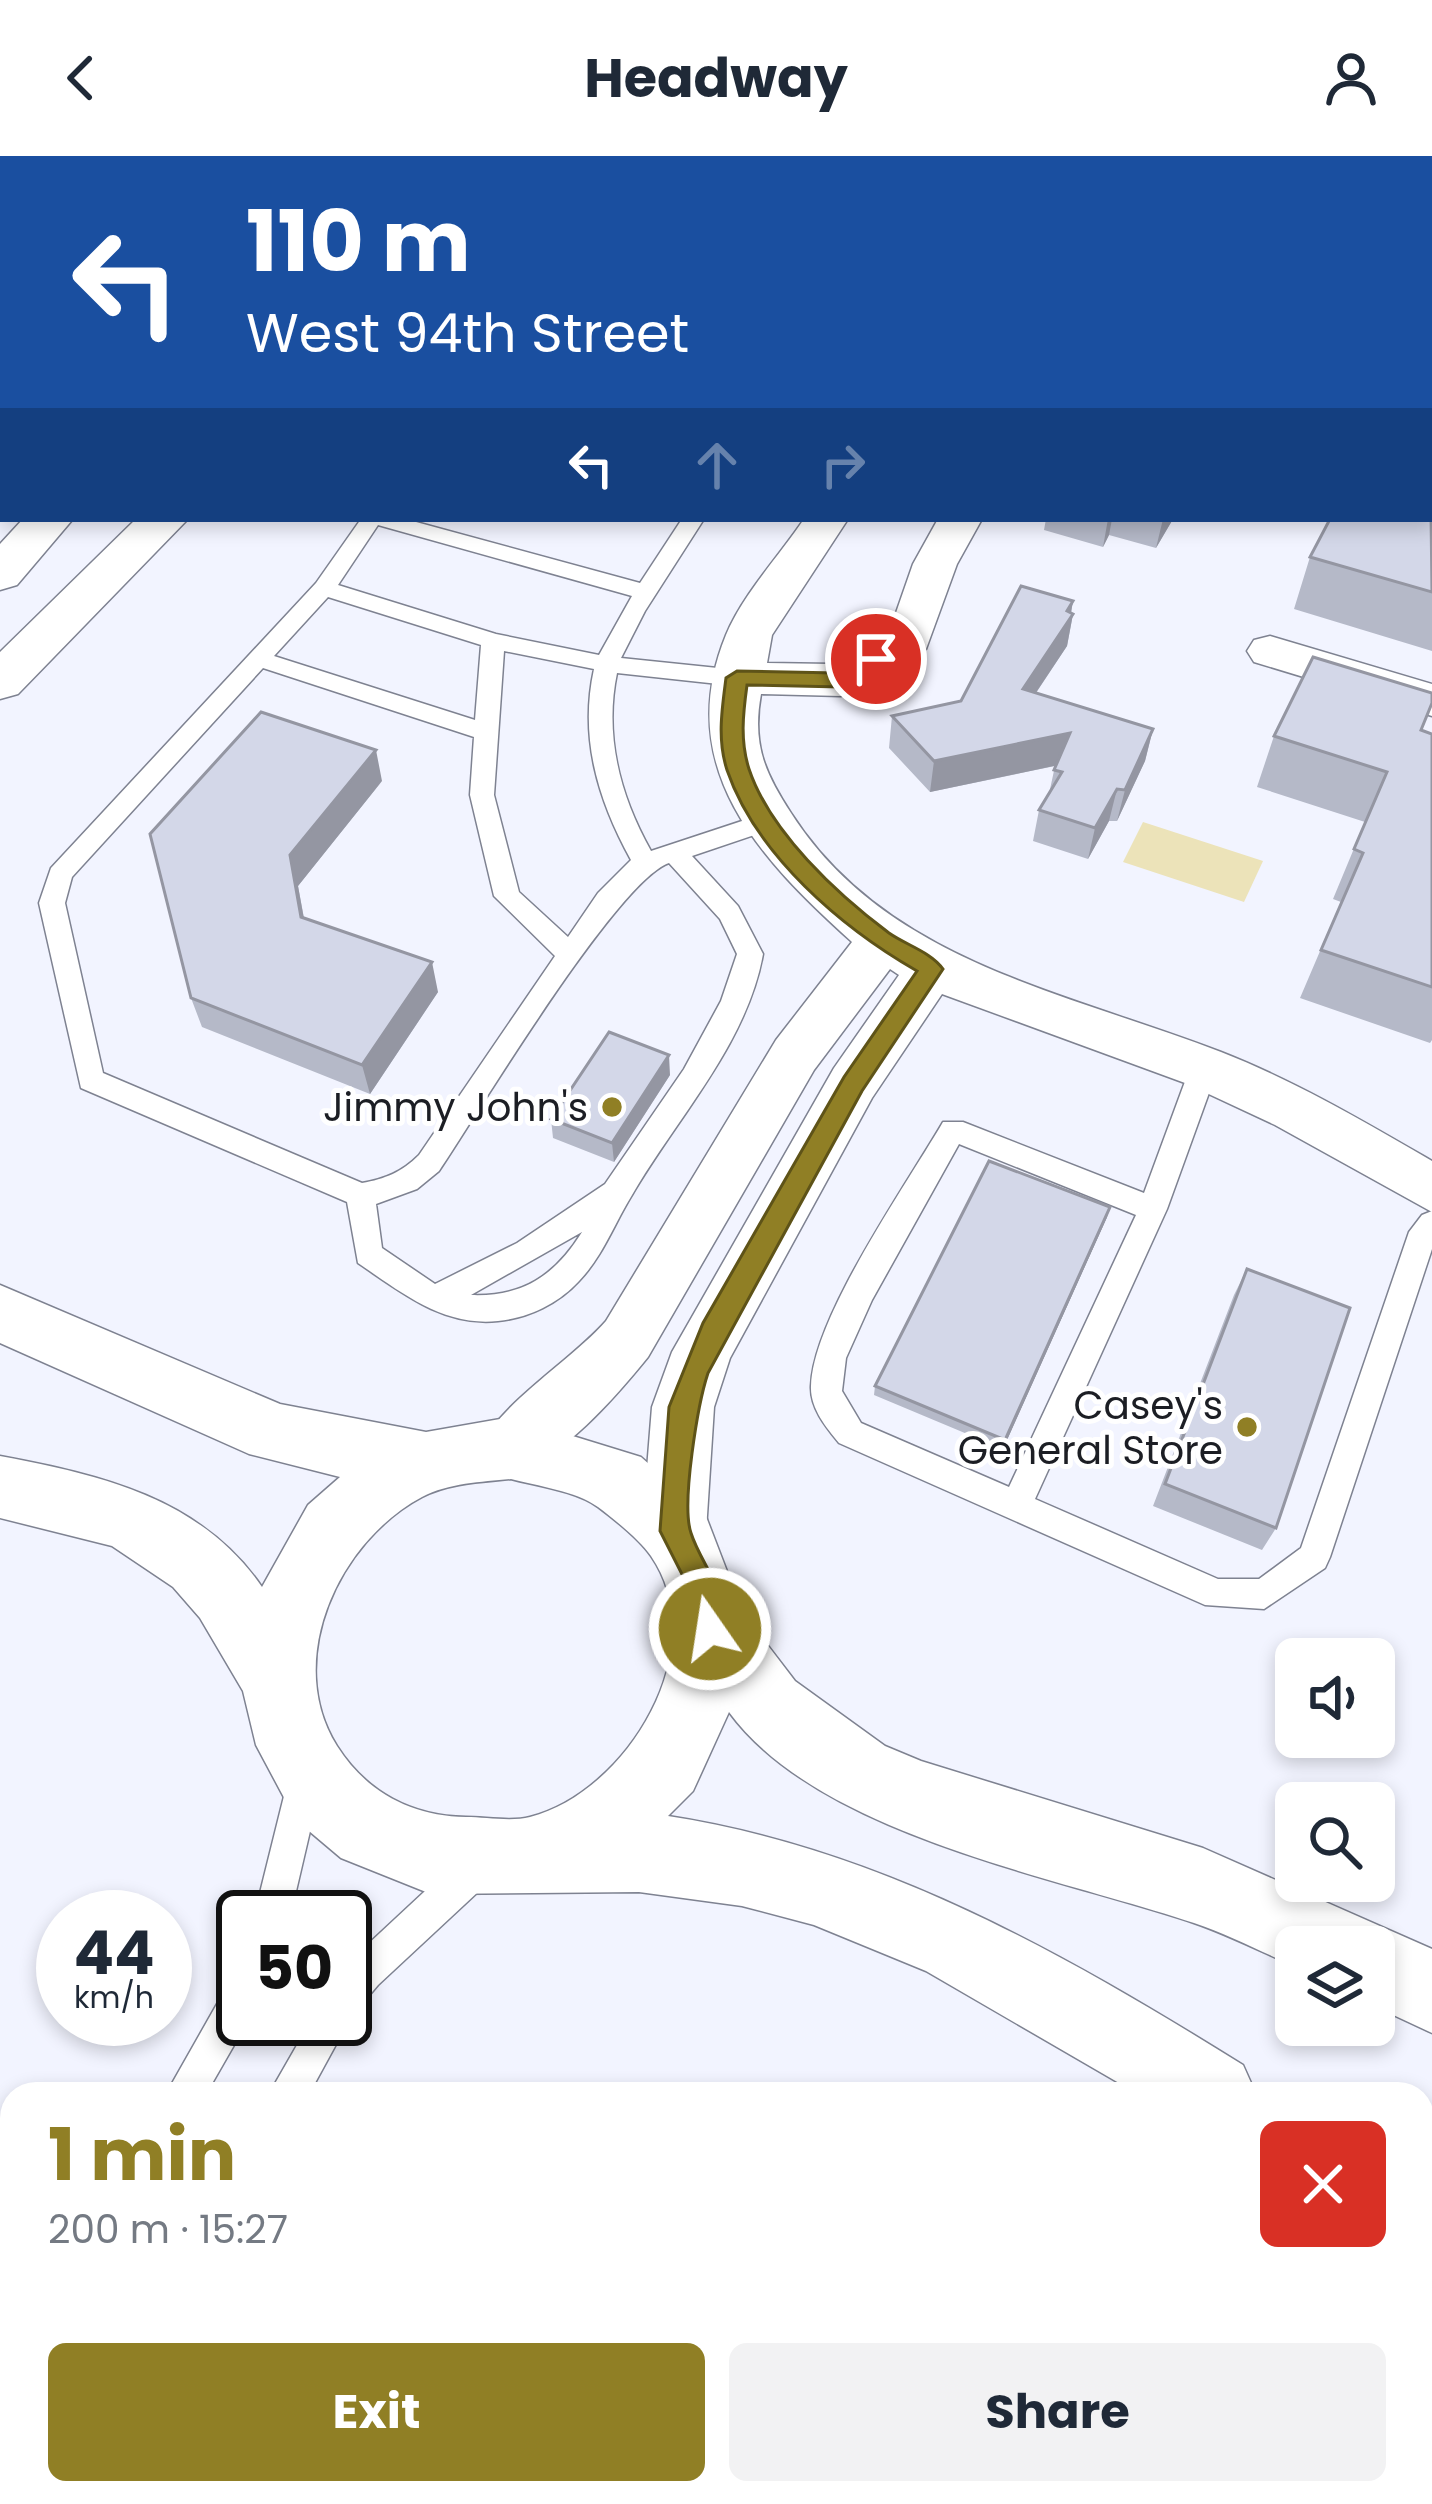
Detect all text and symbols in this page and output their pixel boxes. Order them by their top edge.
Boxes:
text: Headway [584,40,848,116]
icon: back [48,45,114,111]
icon: person [1318,45,1384,111]
text: 110 m [246,183,471,300]
icon: left [48,204,204,360]
text: West 94th Street [246,295,689,371]
icon: left [558,432,624,498]
icon: ahead [684,432,750,498]
icon: right [810,432,876,498]
pin [825,608,927,710]
icon: arrive [843,626,909,692]
place label: Jimmy John's [323,1080,588,1135]
marker: Jimmy John's [599,1094,625,1120]
place label: Casey's General Store [958,1378,1223,1478]
marker: Casey's General Store [1234,1414,1260,1440]
position arrow [647,1566,773,1692]
map controls [1275,1638,1395,2046]
button: sound [1275,1638,1395,1758]
button: search [1275,1782,1395,1902]
speed limit sign: 50 [216,1890,372,2046]
text: 44 [73,1911,155,1995]
button: layers [1275,1926,1395,2046]
text: km/h [74,1976,154,2019]
text: 1 min [48,2104,236,2205]
button: close [1260,2121,1386,2247]
text: 200 m · 15:27 [48,2202,288,2257]
button: Exit [48,2343,705,2481]
button: Share [729,2343,1386,2481]

